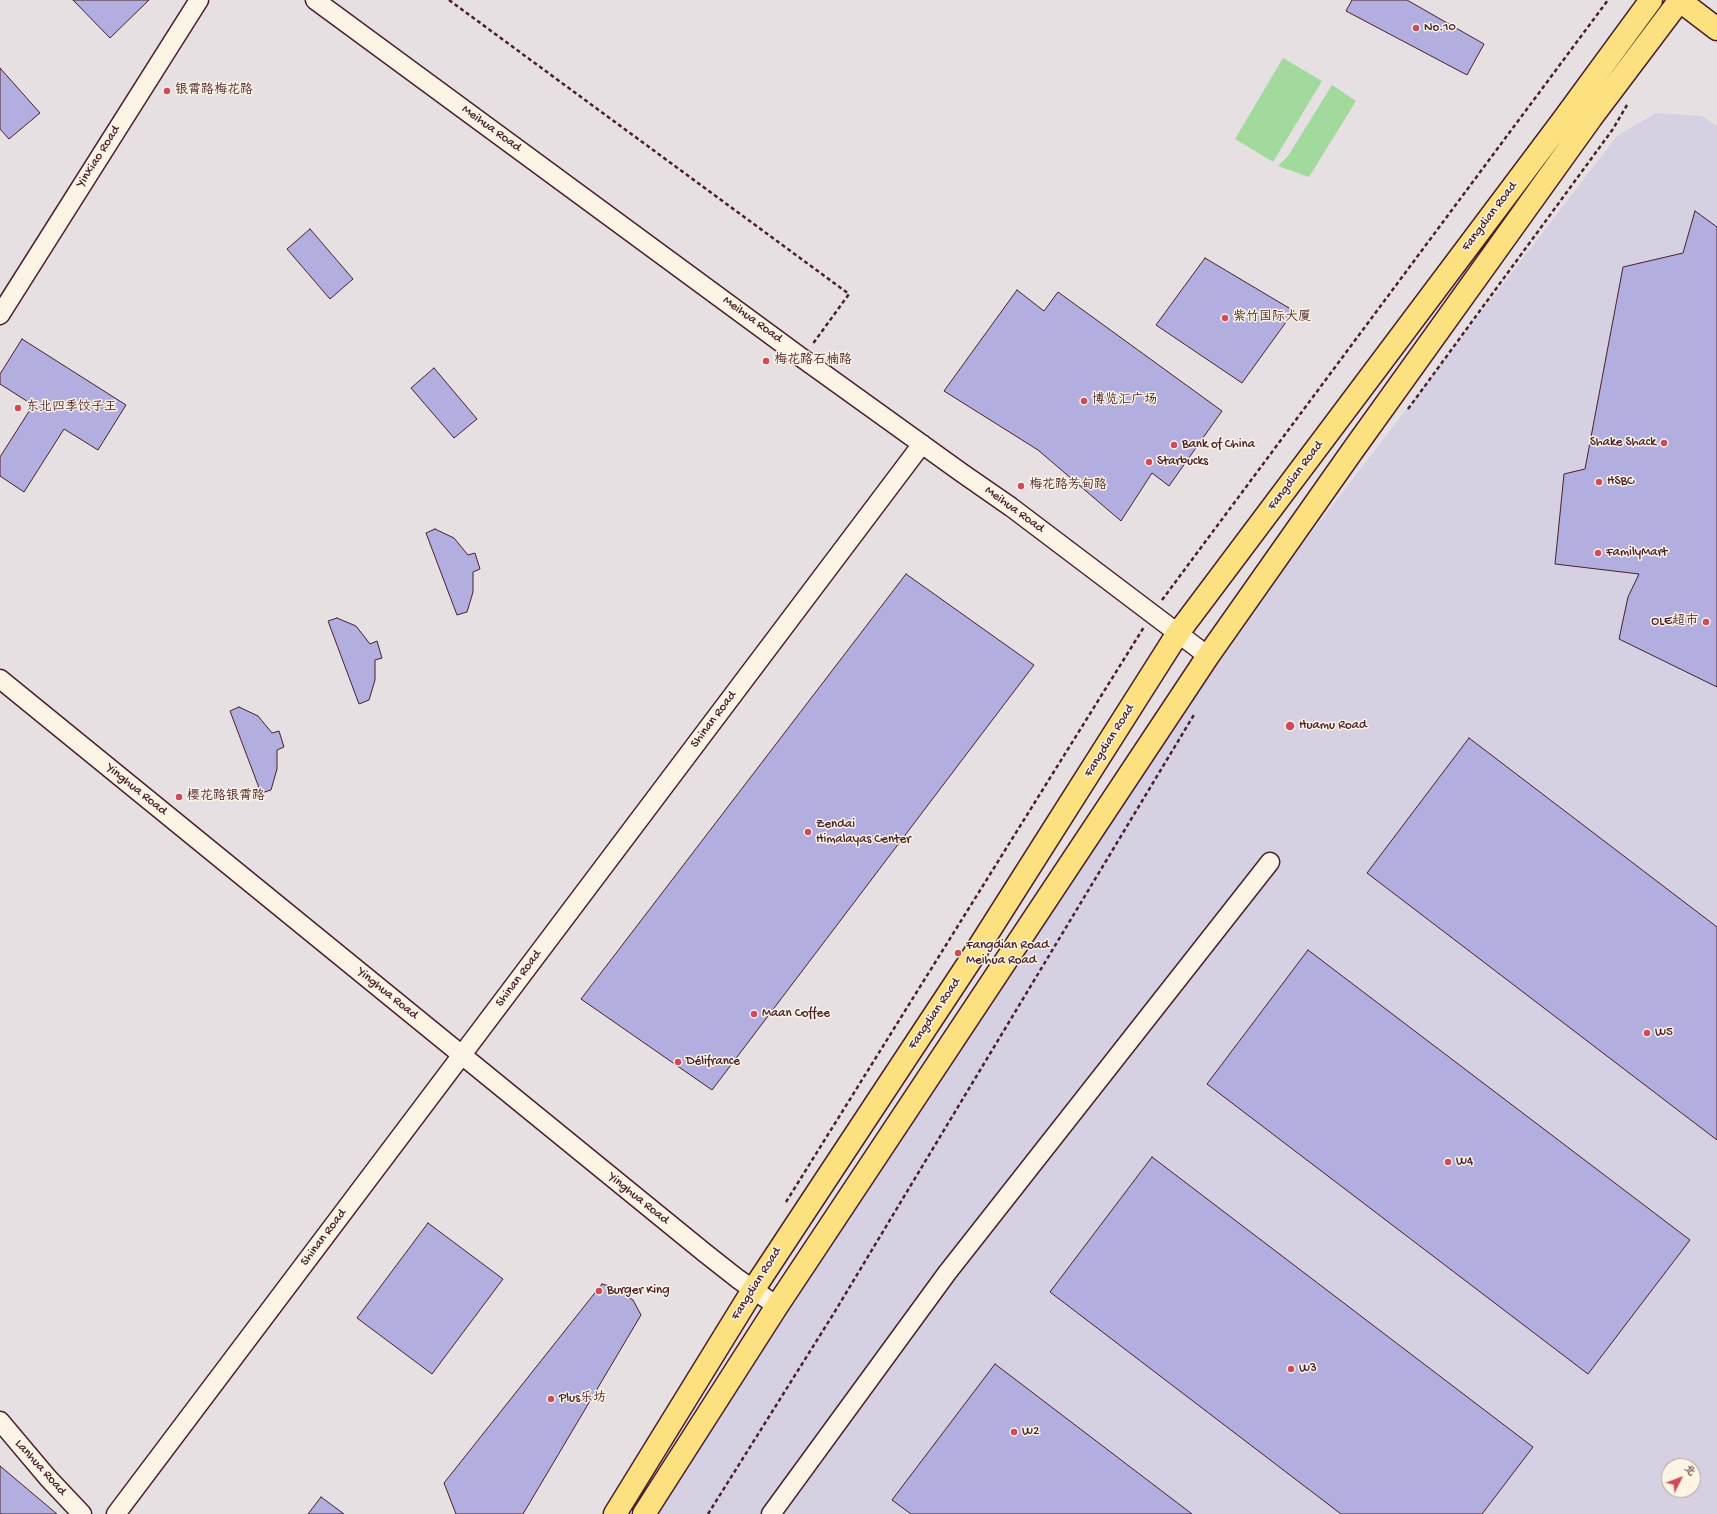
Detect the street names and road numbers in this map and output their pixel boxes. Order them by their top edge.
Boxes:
street label: Meihua Road [458,102,524,156]
street label: Yinxiao Road [74,123,124,191]
street label: Fangdian Road [1459,179,1521,255]
street label: Meihua Road [719,293,785,347]
street label: Fangdian Road [1265,438,1327,514]
street label: Meihua Road [981,483,1047,537]
street label: Shinan Road [688,689,740,751]
street label: Fangdian Road [1081,702,1139,780]
street label: Yinghua Road [102,761,170,819]
street label: Shinan Road [493,948,545,1010]
street label: Yinghua Road [353,965,421,1023]
street label: Fangdian Road [905,975,965,1053]
street label: Yinghua Road [604,1170,672,1228]
street label: Shinan Road [298,1207,350,1269]
street label: Fangdian Road [728,1245,786,1323]
street label: Lanhua Road [11,1437,69,1499]

